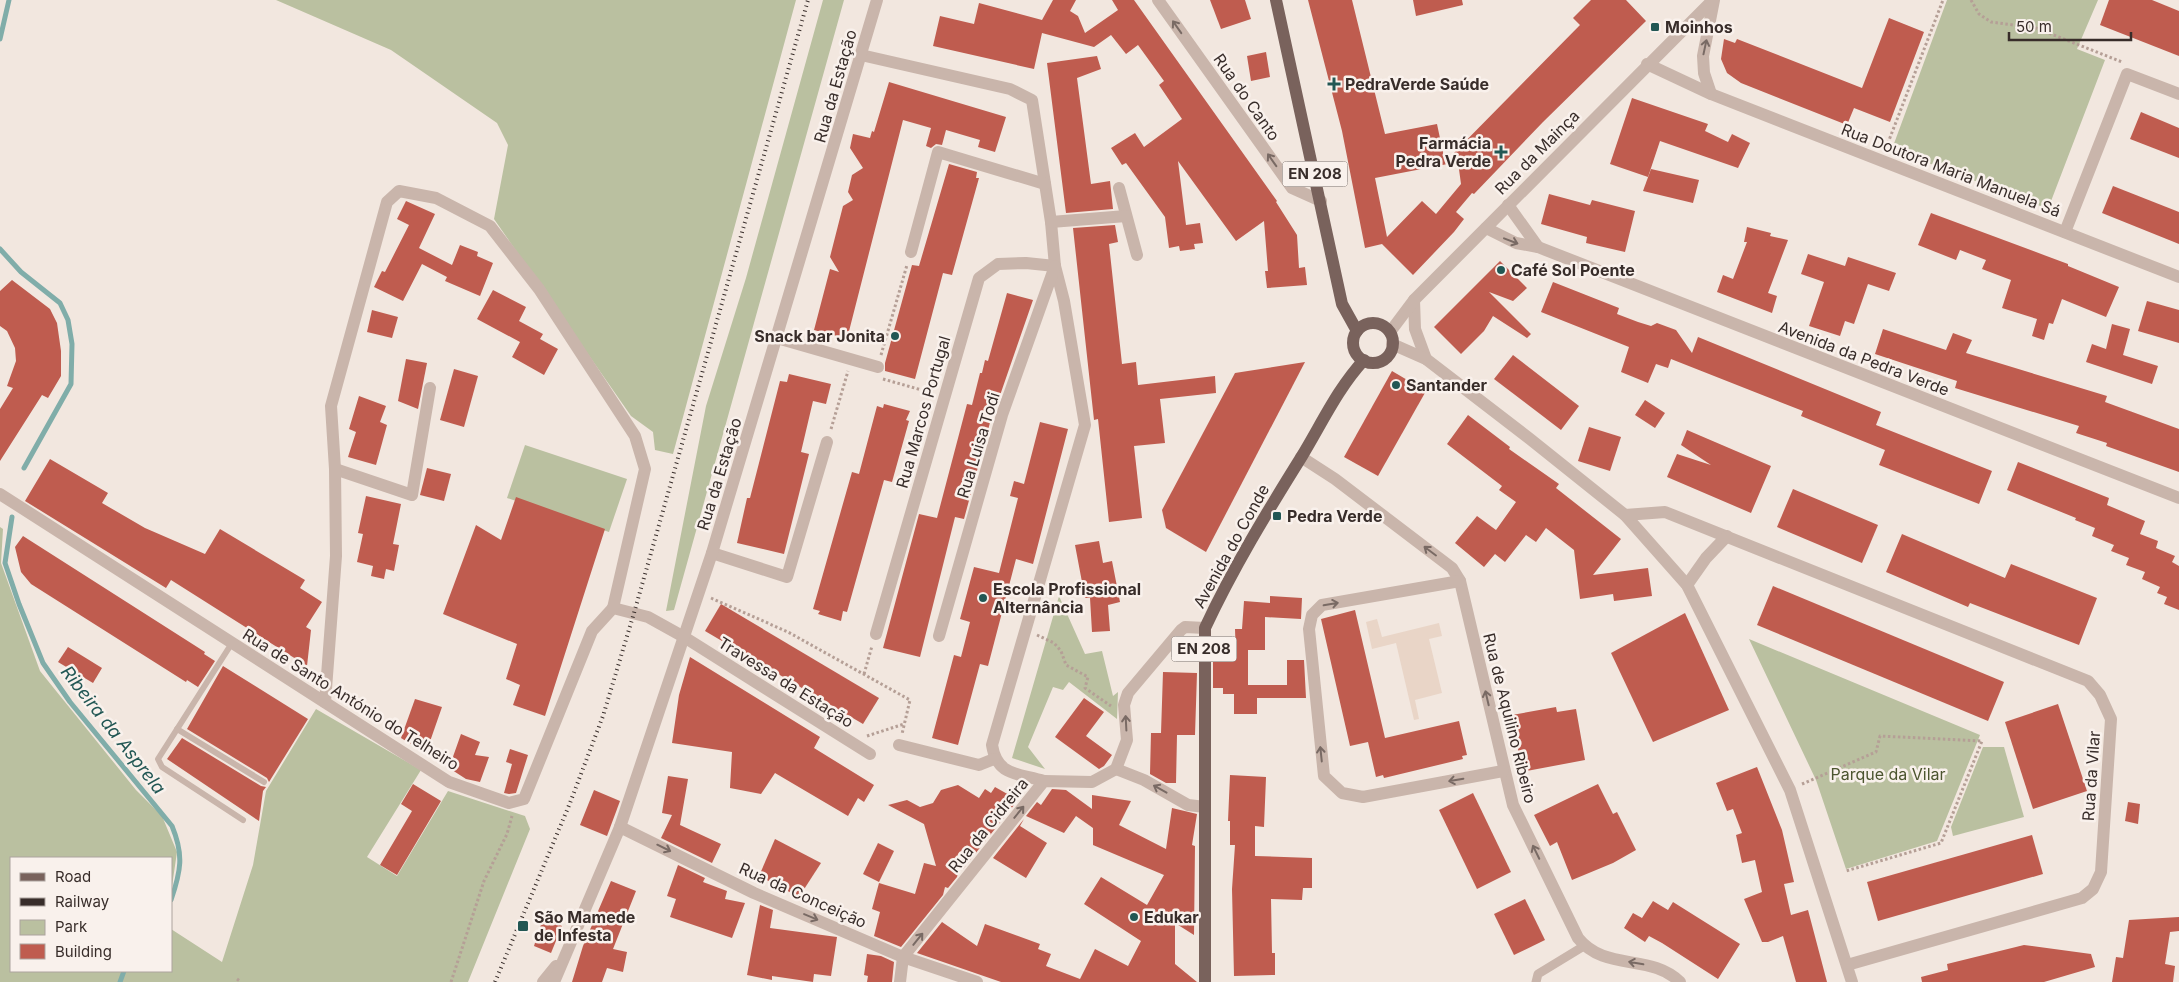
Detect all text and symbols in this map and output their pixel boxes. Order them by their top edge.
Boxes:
scale bar [2009,10,2132,42]
place label: Moinhos [1665,17,1733,37]
text: 50 m [2016,17,2052,36]
one-way arrow [1172,21,1183,34]
marker: Moinhos [1649,21,1661,33]
street label: Rua da Estação [809,27,861,145]
one-way arrow [1700,40,1710,56]
street label: Rua do Canto [1210,50,1284,144]
place label: PedraVerde Saúde [1345,74,1489,94]
marker: PedraVerde Saúde [1327,77,1341,91]
street label: Rua da Mainça [1490,105,1584,199]
street label: Rua Doutora Maria Manuela Sá [1838,119,2064,221]
place label: Farmácia Pedra Verde [1396,133,1491,171]
marker: Farmácia Pedra Verde [1495,146,1507,158]
one-way arrow [1267,153,1277,167]
road number: EN 208 [1282,162,1348,186]
one-way arrow [1503,236,1518,246]
place label: Café Sol Poente [1511,260,1635,280]
marker: Café Sol Poente [1495,264,1507,276]
street label: Avenida da Pedra Verde [1776,316,1952,400]
place label: Snack bar Jonita [754,326,885,346]
marker: Snack bar Jonita [889,330,901,342]
street label: Rua Marcos Portugal [892,334,954,490]
place label: Santander [1406,375,1488,395]
marker: Santander [1390,379,1402,391]
street label: Rua Luisa Todi [952,390,1004,500]
street label: Rua da Estação [692,415,746,533]
street label: Avenida do Conde [1189,481,1273,611]
place label: Pedra Verde [1287,506,1382,526]
marker: Pedra Verde [1271,510,1283,522]
one-way arrow [1423,546,1437,556]
place label: Escola Profissional Alternância [993,579,1141,617]
marker: Escola Profissional Alternância [977,592,989,604]
one-way arrow [1322,598,1338,608]
street label: Rua de Santo António do Telheiro [239,624,463,774]
street label: Rua de Aquilino Ribeiro [1479,631,1541,805]
street label: Travessa da Estação [715,632,857,732]
road number: EN 208 [1172,636,1236,662]
water label: Ribeira da Asprela [57,662,170,798]
one-way arrow [1482,690,1491,706]
one-way arrow [1121,715,1130,731]
street label: Rua da Vilar [2078,730,2104,822]
one-way arrow [1316,746,1326,762]
park label: Parque da Vilar [1830,764,1946,784]
street label: Rua da Cidreira [944,774,1032,876]
one-way arrow [1448,775,1464,785]
one-way arrow [1154,784,1168,794]
one-way arrow [1014,805,1025,818]
one-way arrow [656,844,671,854]
one-way arrow [1531,844,1541,859]
legend [10,857,172,972]
street label: Rua da Conceição [736,858,870,932]
text: Road [55,867,91,886]
text: Railway [55,892,110,911]
place label: São Mamede de Infesta [534,907,635,945]
place label: Edukar [1144,907,1199,927]
marker: Edukar [1128,911,1140,923]
one-way arrow [803,913,818,923]
text: Park [55,917,88,936]
marker: São Mamede de Infesta [516,919,530,933]
one-way arrow [912,932,923,945]
text: Building [55,942,112,961]
one-way arrow [1629,958,1645,968]

